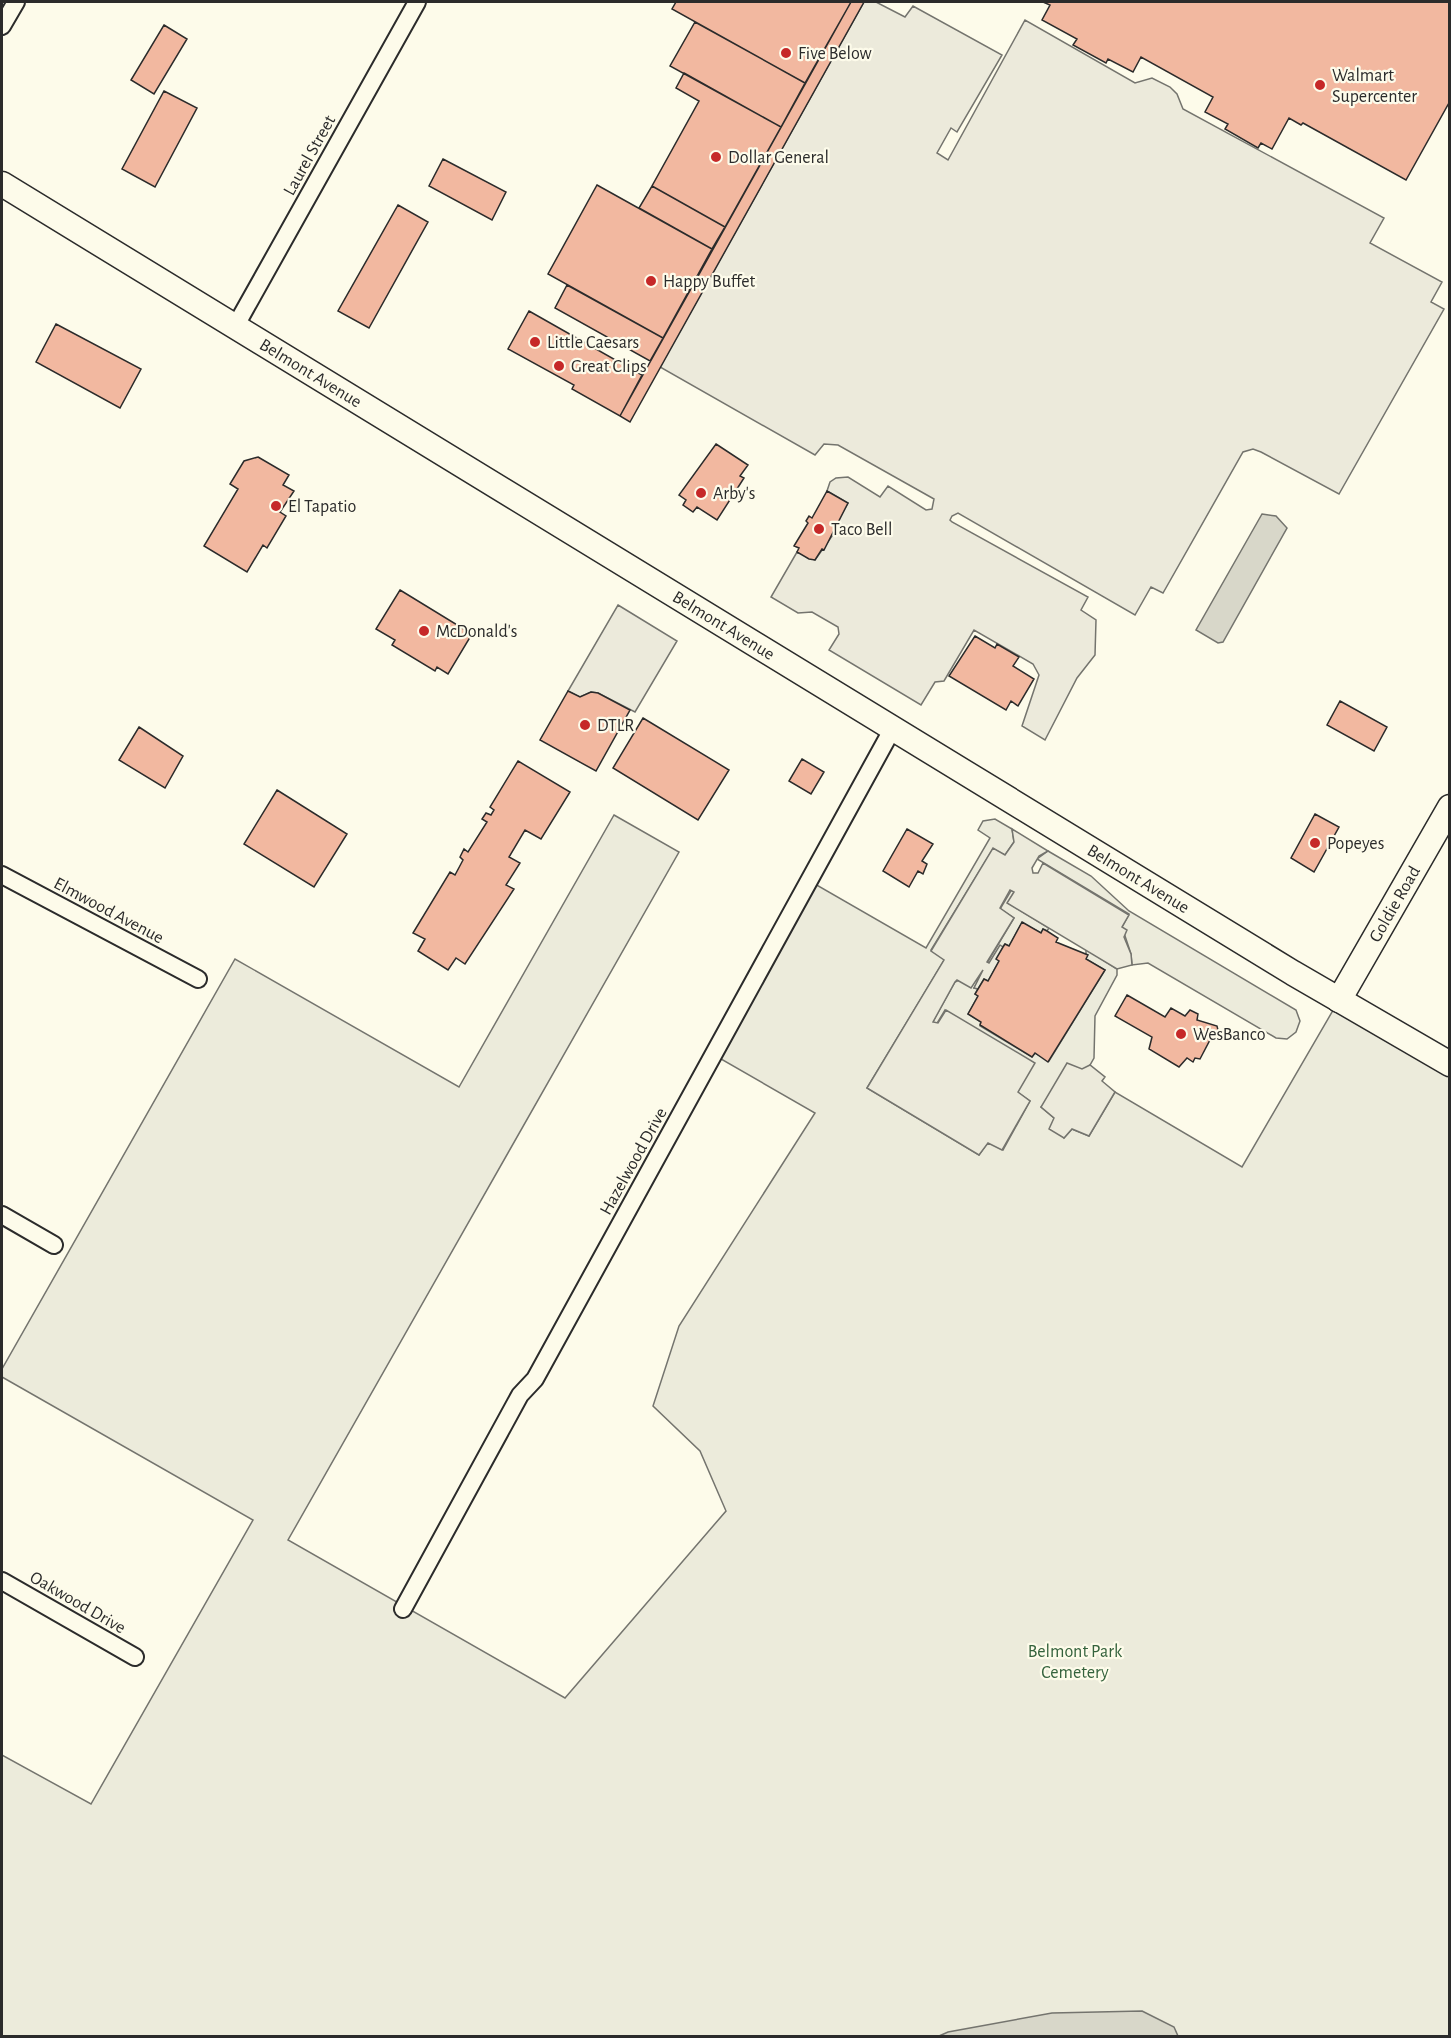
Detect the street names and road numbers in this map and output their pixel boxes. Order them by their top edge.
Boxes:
street label: Laurel Street [281,112,339,199]
street label: Belmont Avenue [256,336,365,412]
street label: Belmont Avenue [669,588,777,664]
street label: Belmont Avenue [1084,842,1192,917]
street label: Goldie Road [1366,863,1424,945]
street label: Elmwood Avenue [51,874,166,947]
street label: Hazelwood Drive [597,1105,671,1218]
street label: Oakwood Drive [27,1568,128,1637]

